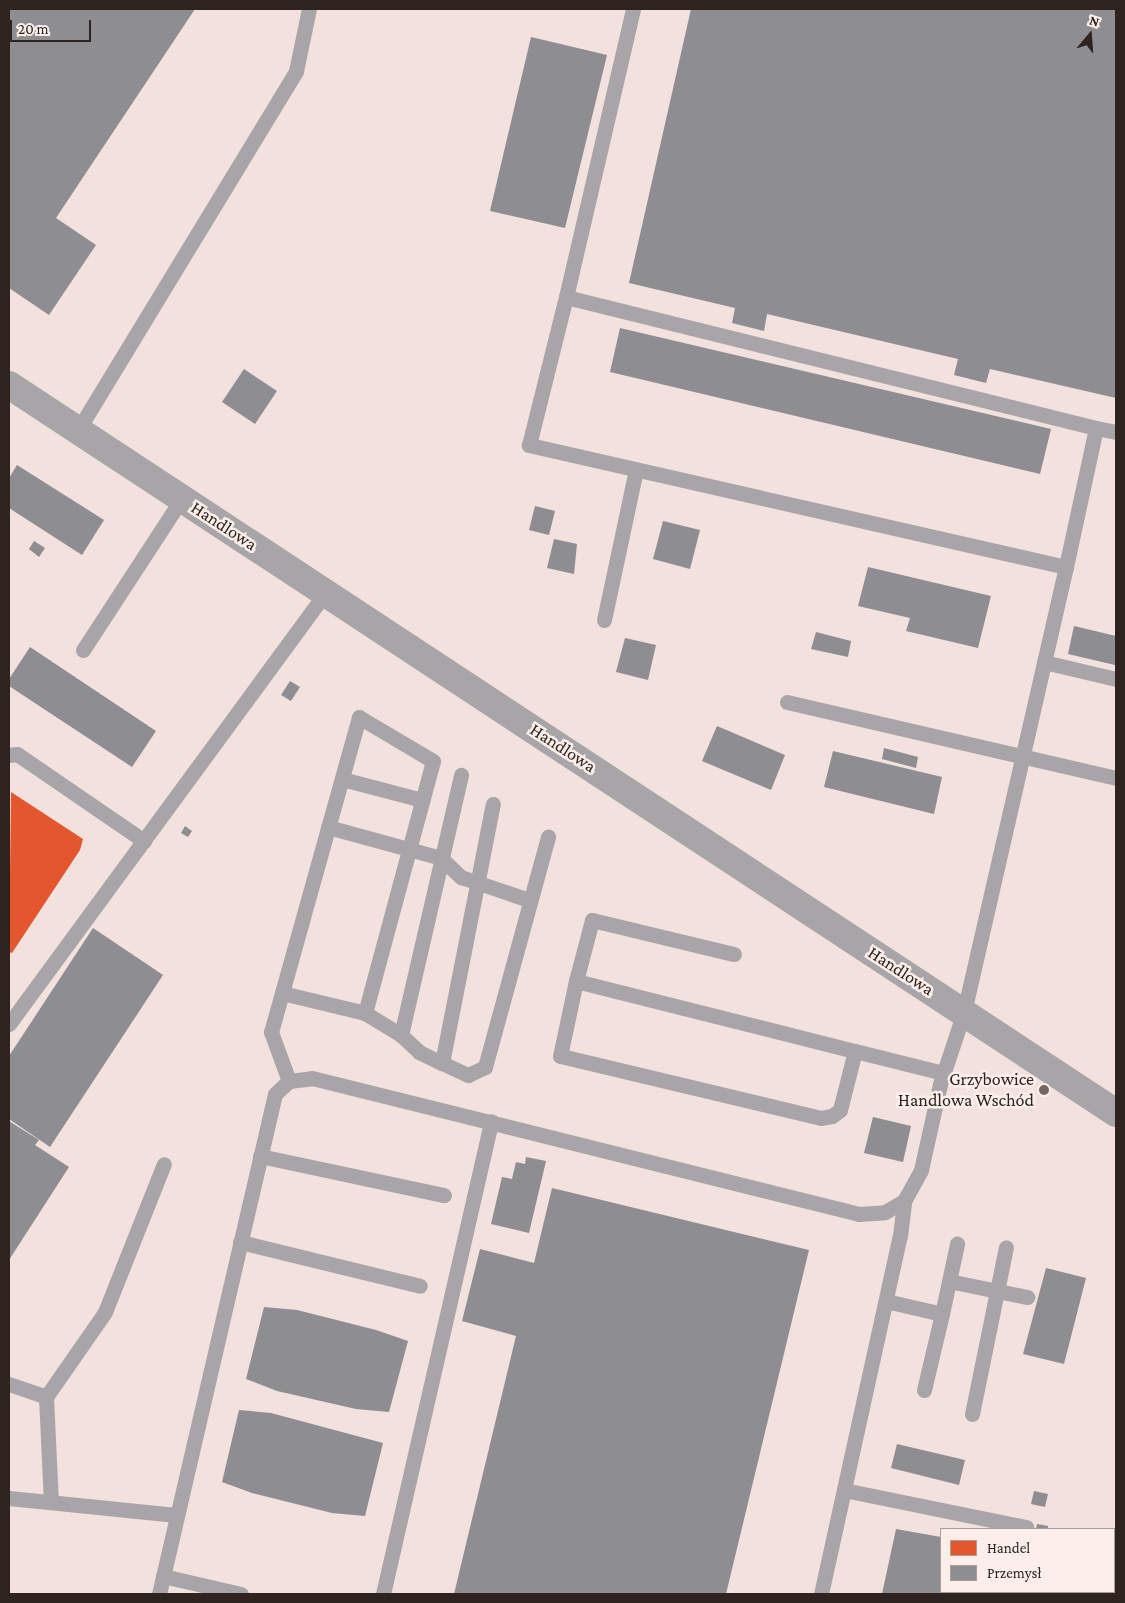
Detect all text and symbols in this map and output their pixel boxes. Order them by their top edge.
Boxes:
scale bar [12,10,94,42]
north arrow [1065,10,1115,60]
text: N [1088,12,1102,30]
text: 20 m [18,21,49,37]
street label: Handlowa [187,497,261,555]
street label: Handlowa [526,719,600,777]
street label: Handlowa [864,942,938,1000]
place label: Grzybowice Handlowa Wschód [898,1069,1034,1112]
marker: Grzybowice Handlowa Wschód [1038,1084,1050,1096]
legend [940,1528,1115,1593]
text: Handel [987,1540,1030,1556]
text: Przemysł [987,1565,1041,1581]

